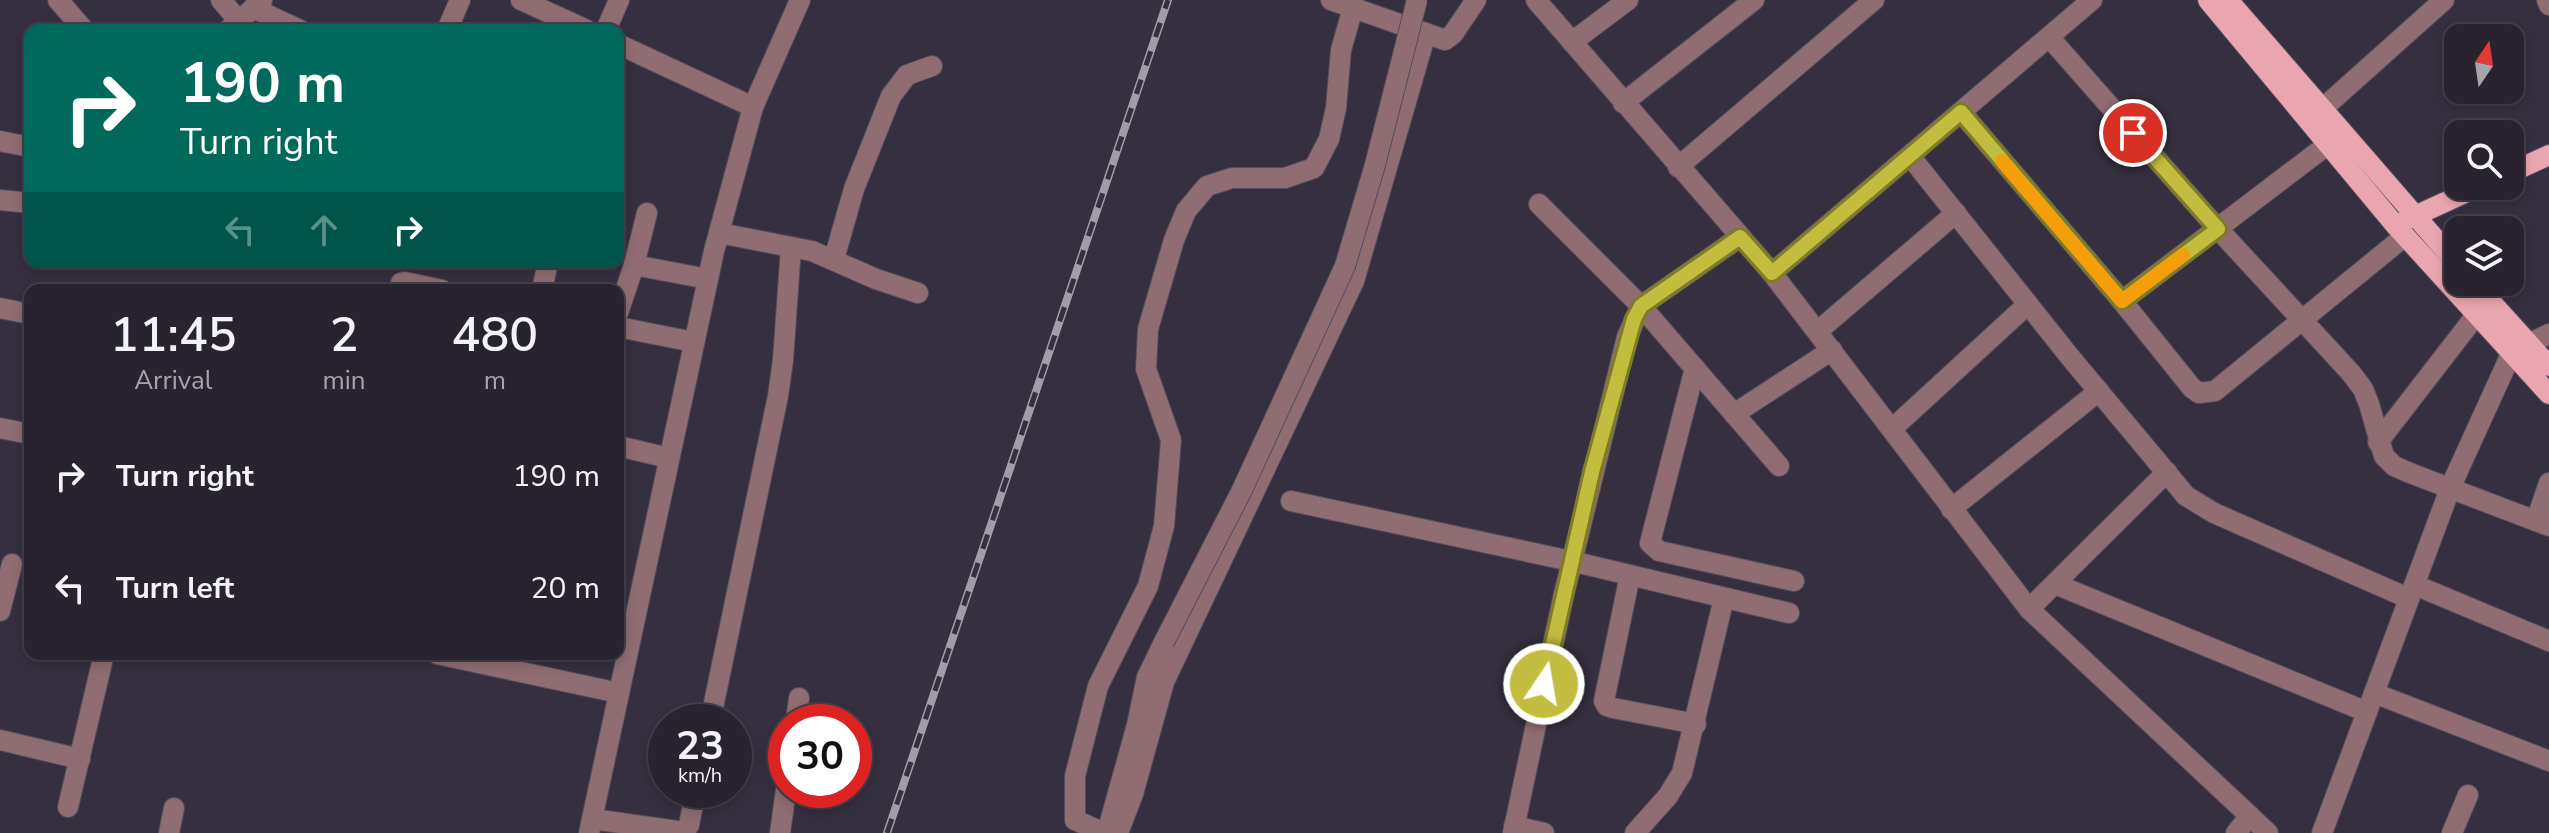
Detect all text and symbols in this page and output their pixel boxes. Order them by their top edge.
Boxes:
north arrow [2444,24,2524,104]
map controls [2444,24,2524,296]
text: 190 m [180,45,345,122]
icon: right [48,56,152,160]
pin [2099,99,2167,167]
icon: arrive [2111,111,2155,155]
text: Turn right [180,118,337,167]
button: search [2444,120,2524,200]
icon: left [218,208,262,252]
icon: ahead [302,208,346,252]
icon: right [386,208,430,252]
button: layers [2444,216,2524,296]
text: 11:45 [110,302,237,368]
text: 2 [330,302,358,368]
text: 480 [452,302,538,368]
text: Arrival [134,363,212,398]
text: min [323,363,366,398]
text: m [484,363,506,398]
icon: right [48,454,92,498]
text: Turn right [116,456,254,497]
text: 190 m [513,456,600,497]
icon: left [48,566,92,610]
text: Turn left [116,568,234,609]
text: 20 m [531,568,600,609]
position arrow [1502,642,1586,726]
speed limit sign: 30 [768,704,872,808]
text: 23 [676,719,724,773]
text: km/h [678,762,722,789]

